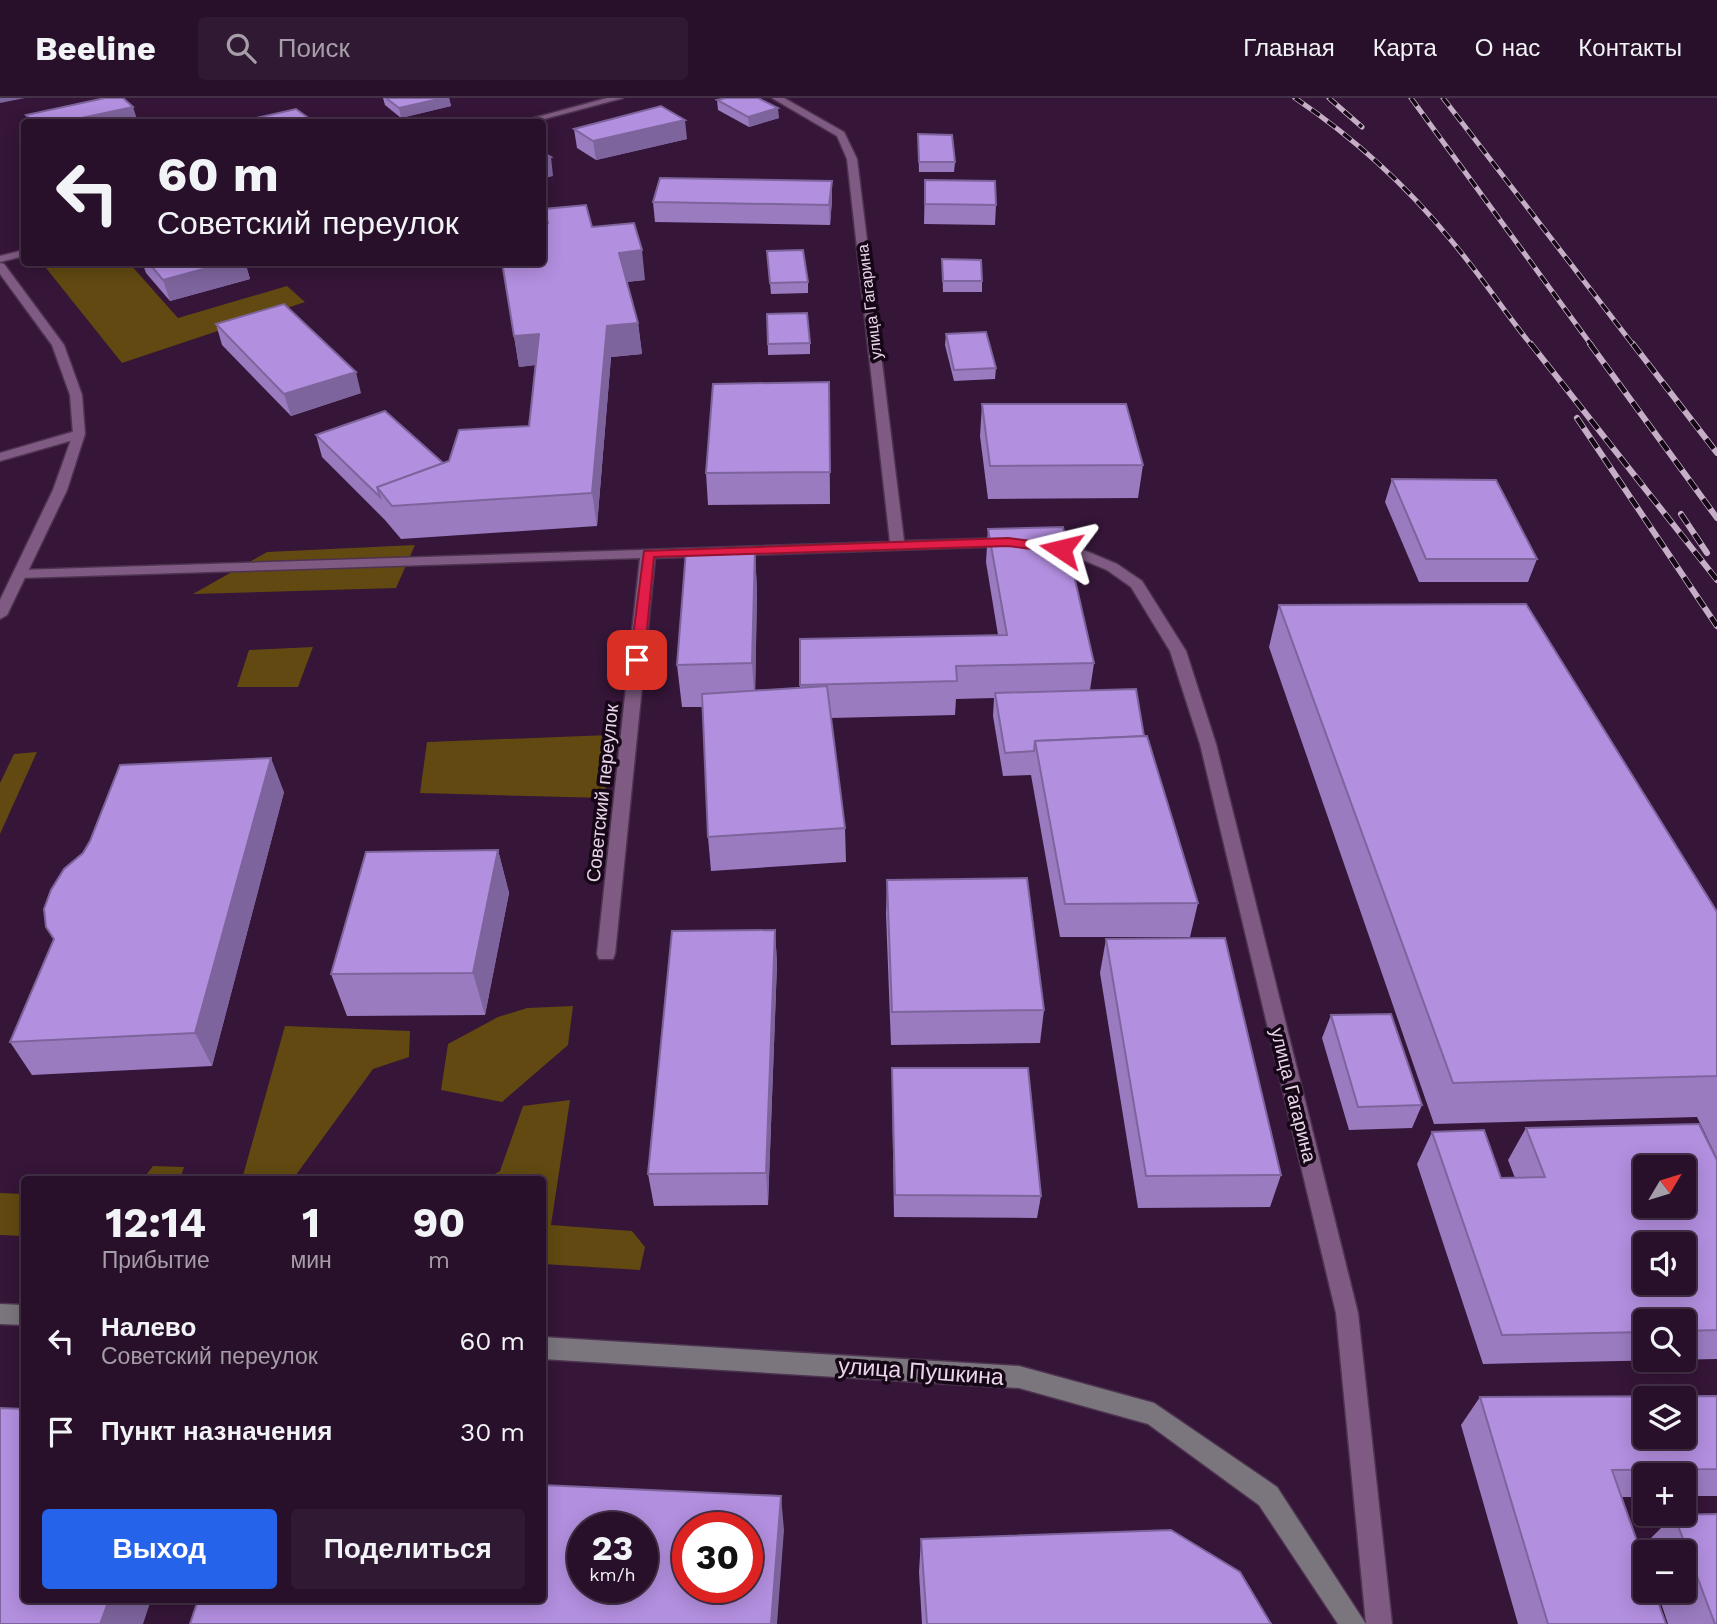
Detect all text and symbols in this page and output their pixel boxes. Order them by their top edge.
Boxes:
search box [198,17,688,80]
text: Beeline [35,29,156,68]
icon: search [222,29,260,67]
text: Поиск [278,33,350,63]
text: Главная [1243,34,1335,62]
text: Карта [1373,34,1437,62]
text: О нас [1475,34,1540,62]
text: Контакты [1578,34,1682,62]
text: 60 m [157,145,279,203]
icon: left [42,147,133,238]
text: Советский переулок [157,204,459,242]
street label: улица Гагарина [853,243,886,361]
position arrow [1024,512,1098,586]
pin [607,630,667,690]
icon: arrive [618,641,656,679]
street label: Советский переулок [582,702,623,883]
street label: улица Гагарина [1266,1025,1321,1165]
north arrow [1633,1155,1696,1218]
map controls [1633,1155,1696,1603]
text: 12:14 [105,1198,206,1247]
text: 1 [302,1198,320,1247]
text: 90 [412,1198,465,1247]
button: sound [1633,1232,1696,1295]
text: Прибытие [102,1247,210,1274]
text: мин [290,1247,332,1274]
text: m [428,1247,450,1274]
button: search [1633,1309,1696,1372]
text: Налево [101,1312,196,1342]
icon: left [42,1322,80,1360]
text: 60 m [459,1326,525,1356]
text: Советский переулок [101,1343,318,1370]
street label: улица Пушкина [837,1352,1005,1391]
button: layers [1633,1386,1696,1449]
icon: arrive [42,1413,80,1451]
text: Пункт назначения [101,1416,332,1446]
text: 30 m [460,1417,525,1447]
button: + [1633,1463,1696,1526]
button: Выход [42,1509,277,1589]
button: Поделиться [291,1509,525,1589]
speed limit sign: 30 [672,1512,763,1603]
text: 23 [592,1527,633,1569]
button: − [1633,1540,1696,1603]
text: km/h [589,1564,636,1585]

